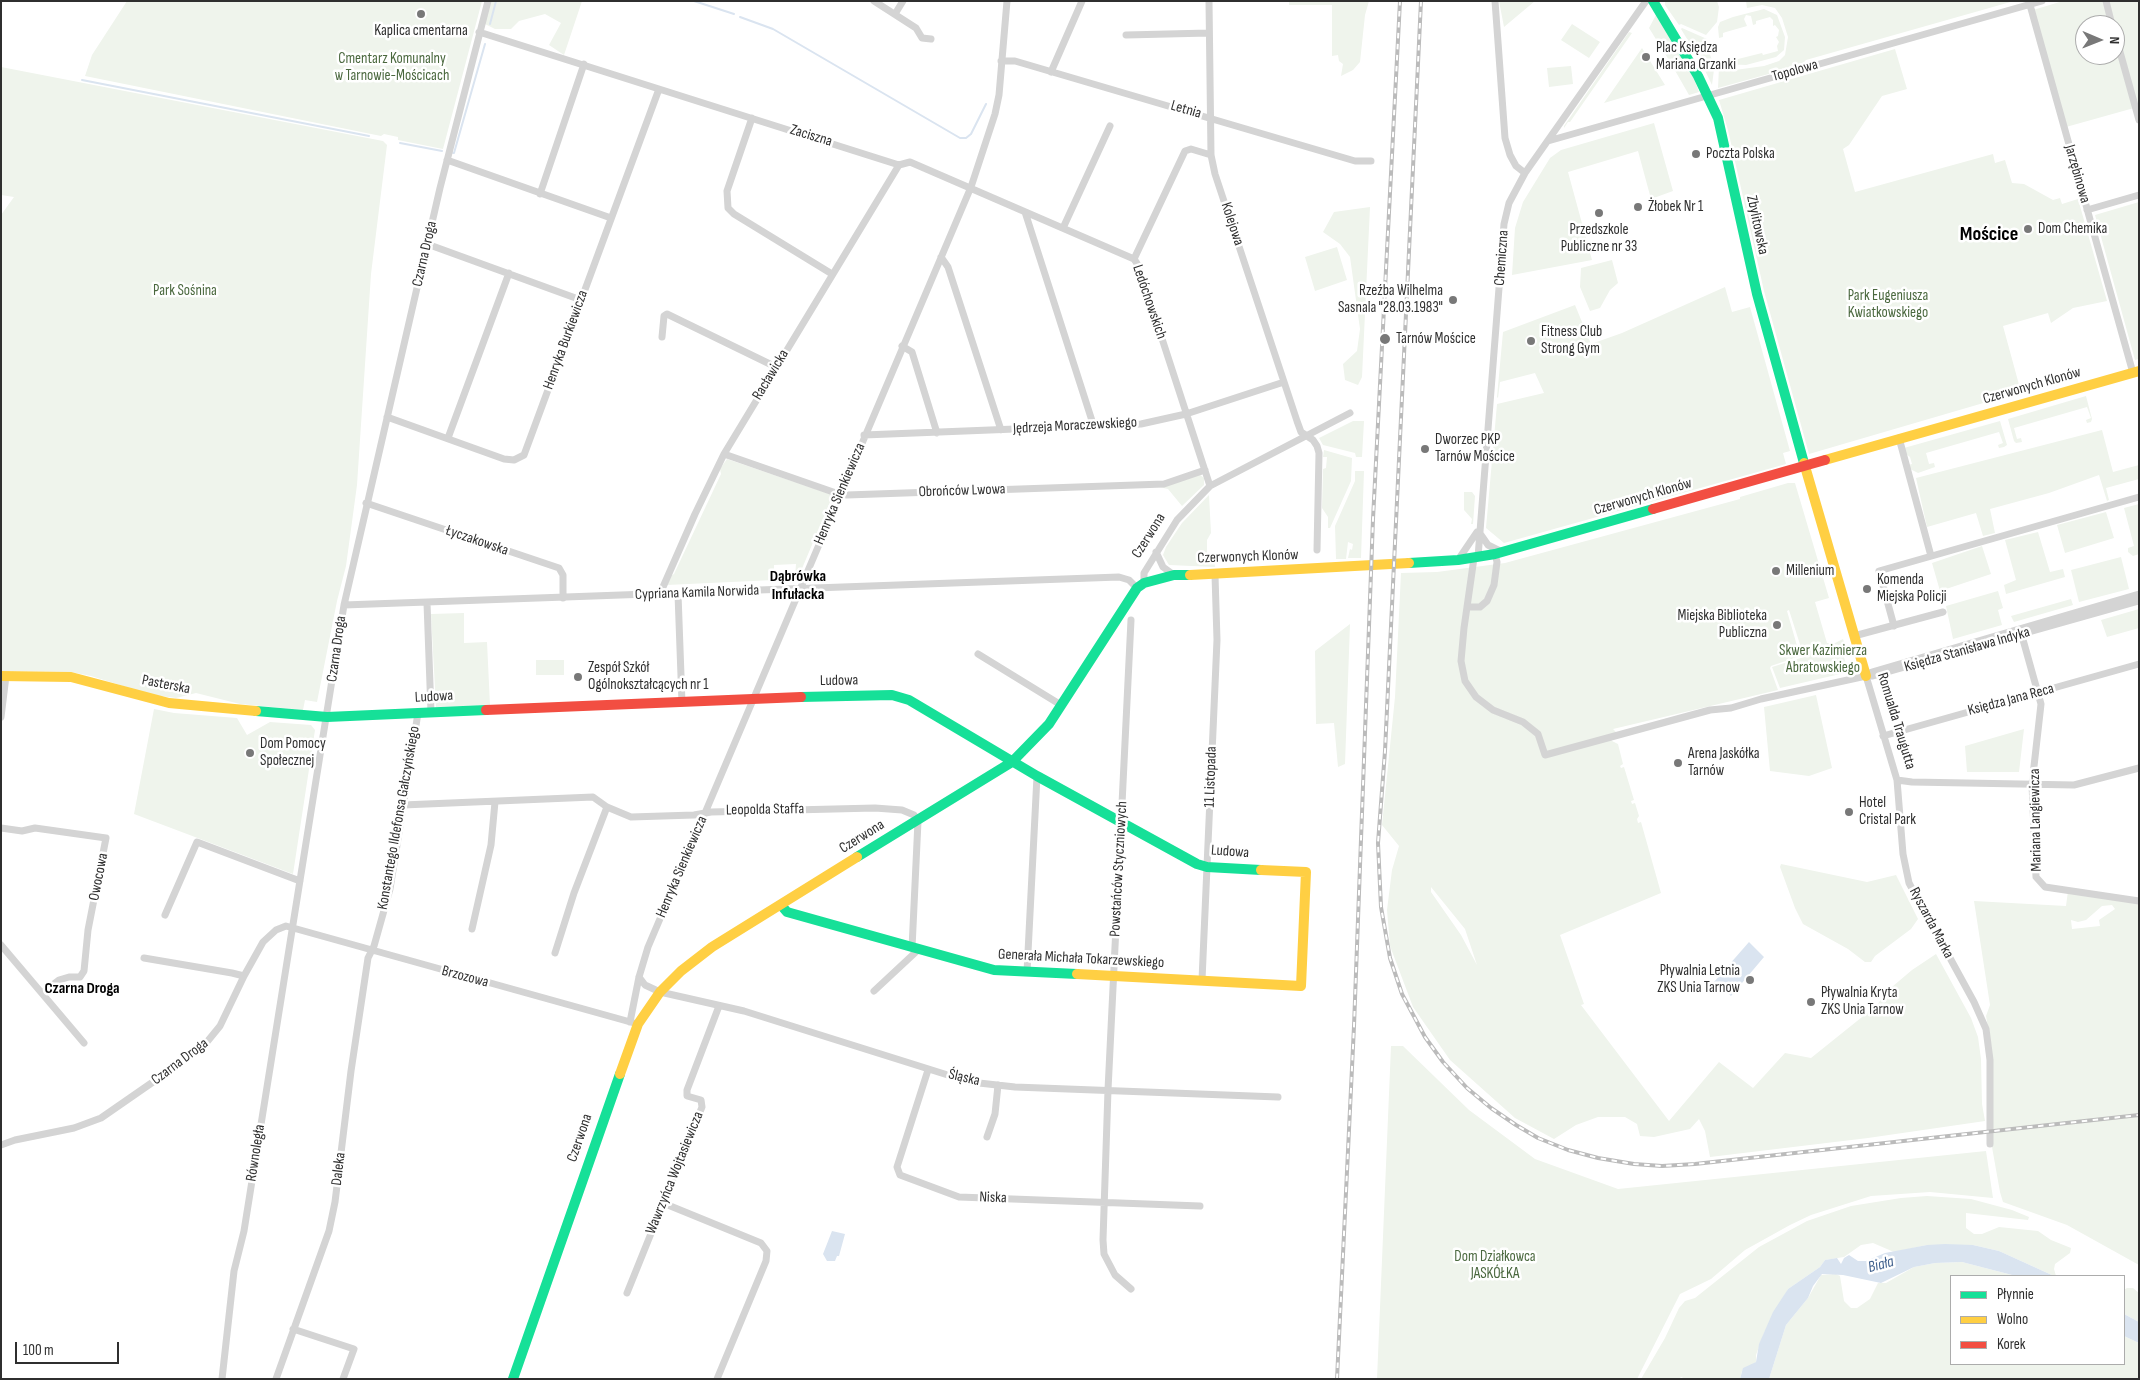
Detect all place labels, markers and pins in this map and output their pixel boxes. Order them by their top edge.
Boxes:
marker: Kaplica cmentarna [415,8,427,20]
place label: Kaplica cmentarna [374,22,468,40]
place label: Plac Księdza Mariana Grzanki [1656,39,1736,74]
marker: Plac Księdza Mariana Grzanki [1640,51,1652,63]
place label: Poczta Polska [1706,145,1775,163]
marker: Poczta Polska [1690,148,1702,160]
place label: Żłobek Nr 1 [1648,198,1703,216]
marker: Żłobek Nr 1 [1632,201,1644,213]
marker: Przedszkole Publiczne nr 33 [1593,207,1605,219]
place label: Dom Chemika [2038,220,2107,238]
place label: Przedszkole Publiczne nr 33 [1561,221,1637,256]
marker: Dom Chemika [2022,223,2034,235]
place label: Rzeźba Wilhelma Sasnala "28.03.1983" [1338,282,1443,317]
marker: Rzeźba Wilhelma Sasnala "28.03.1983" [1447,294,1459,306]
place label: Fitness Club Strong Gym [1541,323,1602,358]
place label: Tarnów Mościce [1396,330,1476,348]
marker: Tarnów Mościce [1378,332,1392,346]
marker: Fitness Club Strong Gym [1525,335,1537,347]
place label: Dworzec PKP Tarnów Mościce [1435,431,1515,466]
marker: Dworzec PKP Tarnów Mościce [1419,443,1431,455]
place label: Millenium [1786,562,1834,580]
marker: Millenium [1770,565,1782,577]
place label: Komenda Miejska Policji [1877,571,1947,606]
marker: Komenda Miejska Policji [1861,583,1873,595]
place label: Miejska Biblioteka Publiczna [1678,607,1767,642]
marker: Miejska Biblioteka Publiczna [1771,619,1783,631]
place label: Zespół Szkół Ogólnokształcących nr 1 [588,659,708,694]
marker: Zespół Szkół Ogólnokształcących nr 1 [572,671,584,683]
place label: Dom Pomocy Społecznej [260,735,326,770]
place label: Arena Jaskółka Tarnów [1688,745,1760,780]
marker: Dom Pomocy Społecznej [244,747,256,759]
marker: Arena Jaskółka Tarnów [1672,757,1684,769]
place label: Hotel Cristal Park [1859,794,1916,829]
marker: Hotel Cristal Park [1843,806,1855,818]
place label: Pływalnia Letnia ZKS Unia Tarnow [1657,962,1740,997]
marker: Pływalnia Letnia ZKS Unia Tarnow [1744,974,1756,986]
place label: Pływalnia Kryta ZKS Unia Tarnow [1821,984,1904,1019]
marker: Pływalnia Kryta ZKS Unia Tarnow [1805,996,1817,1008]

